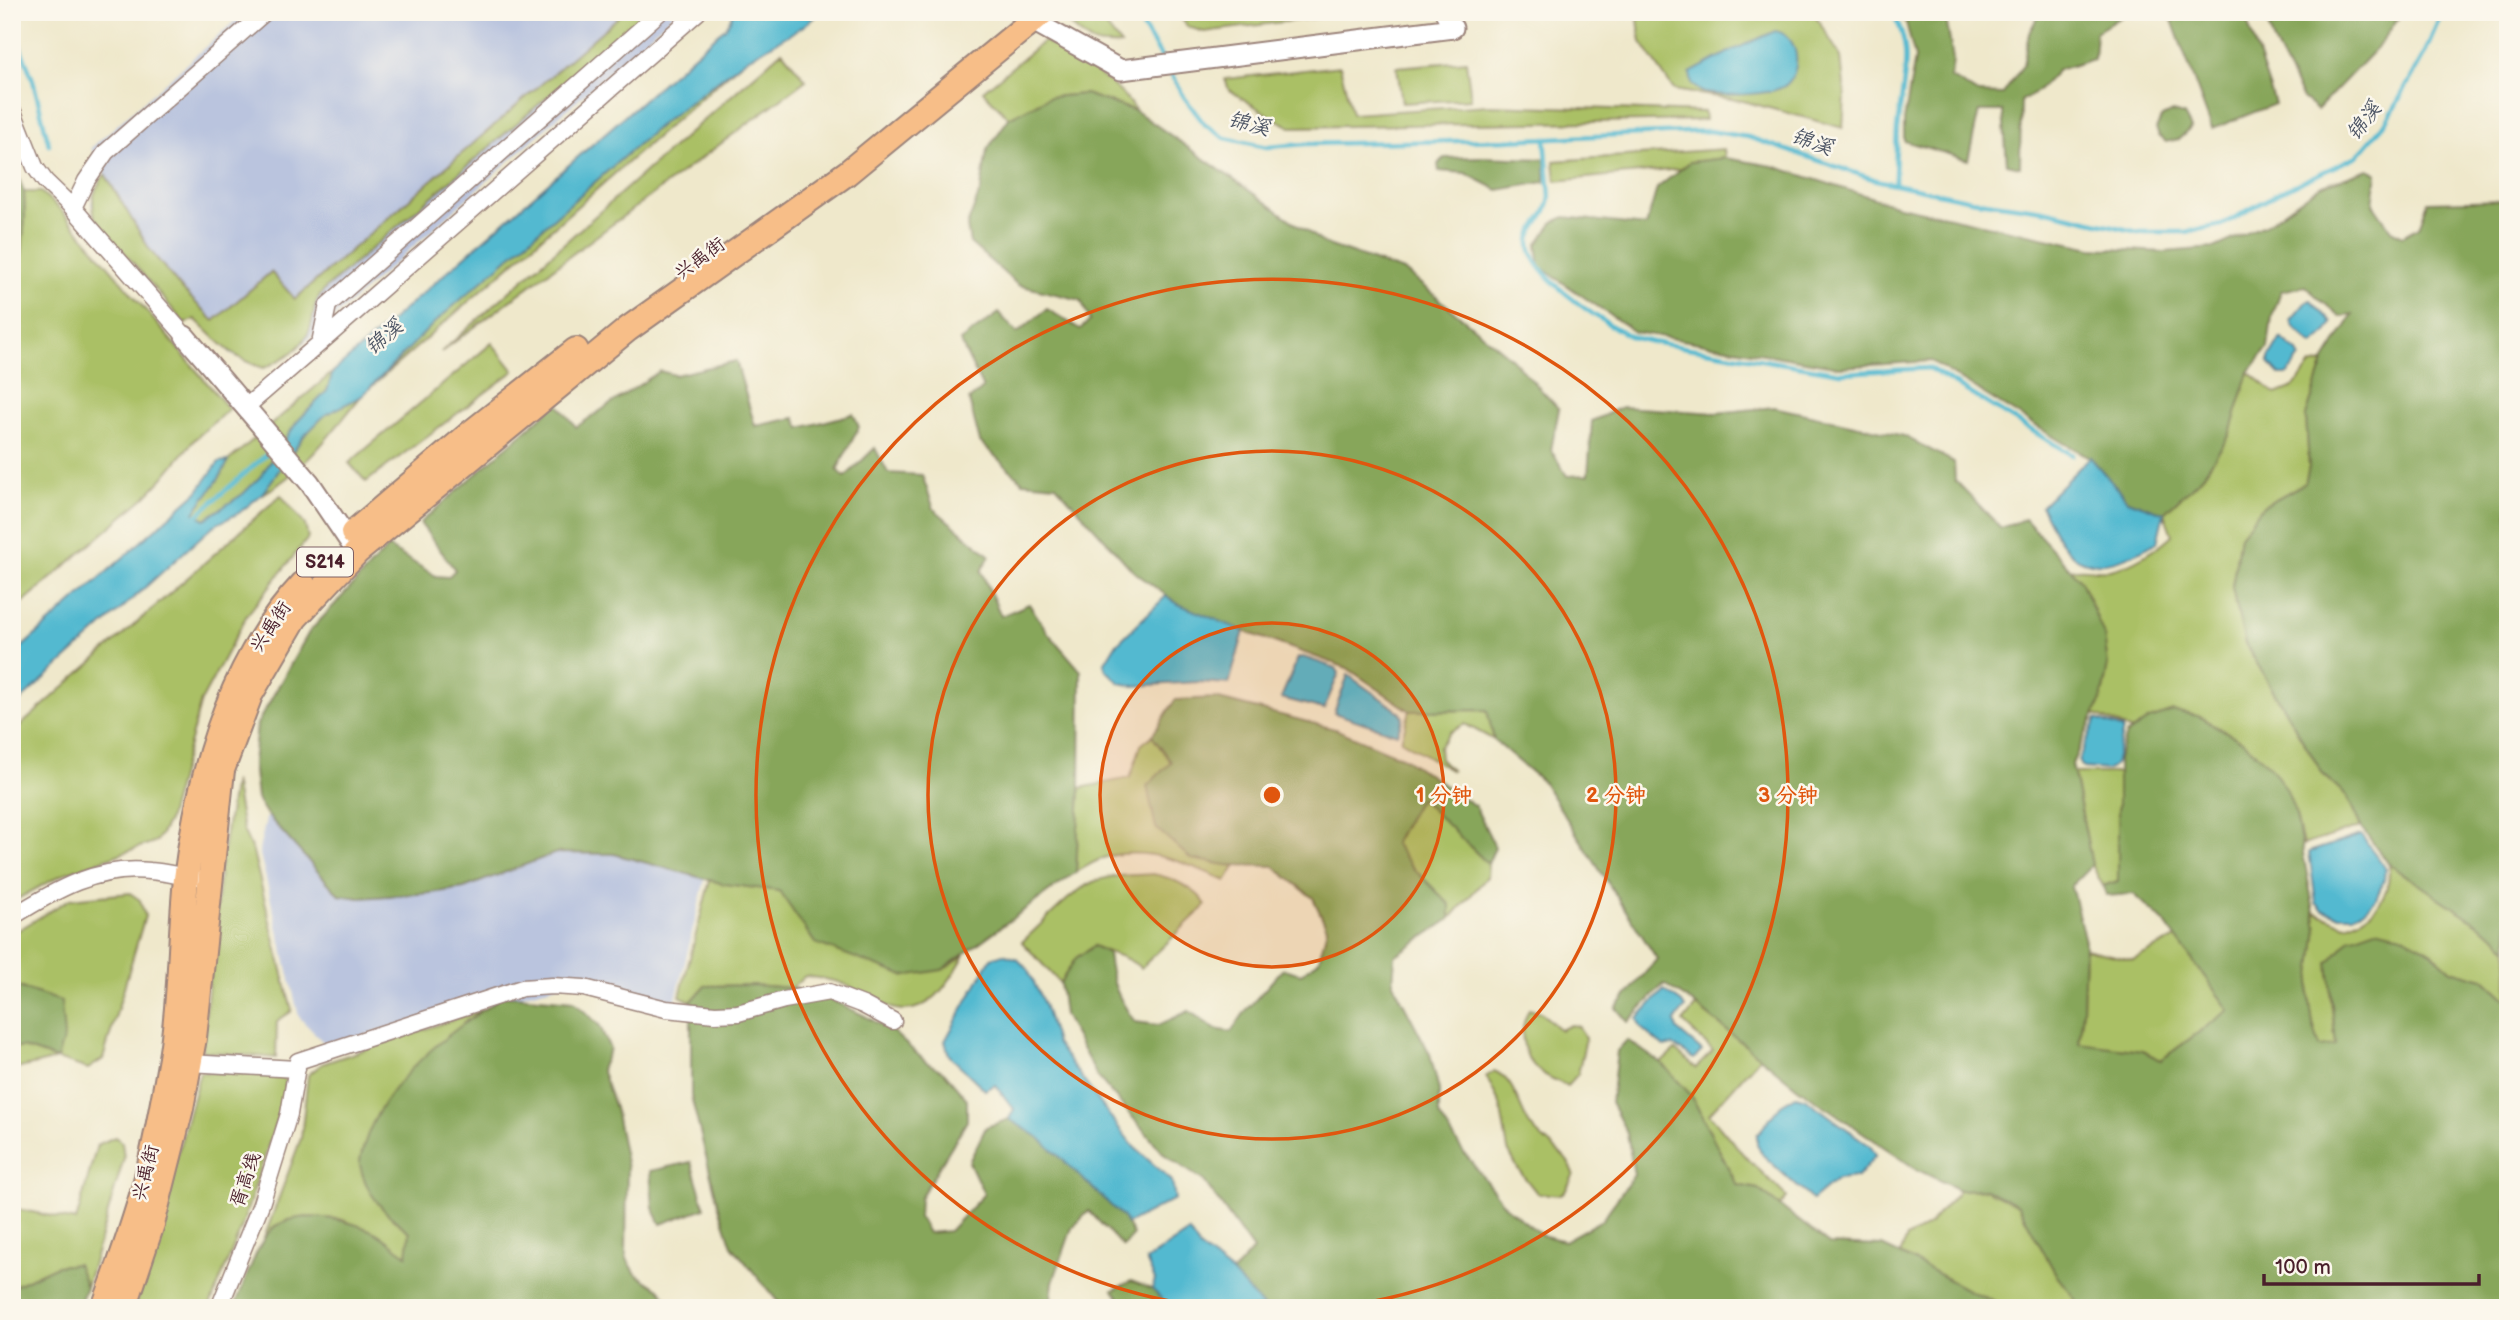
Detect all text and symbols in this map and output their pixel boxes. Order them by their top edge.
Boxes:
water label: 锦溪 [2341,96,2387,145]
water label: 锦溪 [1226,107,1273,141]
water label: 锦溪 [1788,123,1837,161]
street label: 兴禹街 [670,233,730,285]
water label: 锦溪 [360,313,409,360]
road number: S214 [297,548,353,576]
street label: 兴禹街 [246,597,296,657]
centre of rings [1260,783,1284,807]
text: 1 分钟 [1416,783,1472,808]
text: 2 分钟 [1586,783,1646,808]
text: 3 分钟 [1758,783,1818,808]
street label: 兴禹街 [128,1143,164,1203]
street label: 胥高线 [226,1149,266,1211]
scale bar [2264,1243,2480,1287]
text: 100 m [2275,1255,2331,1280]

